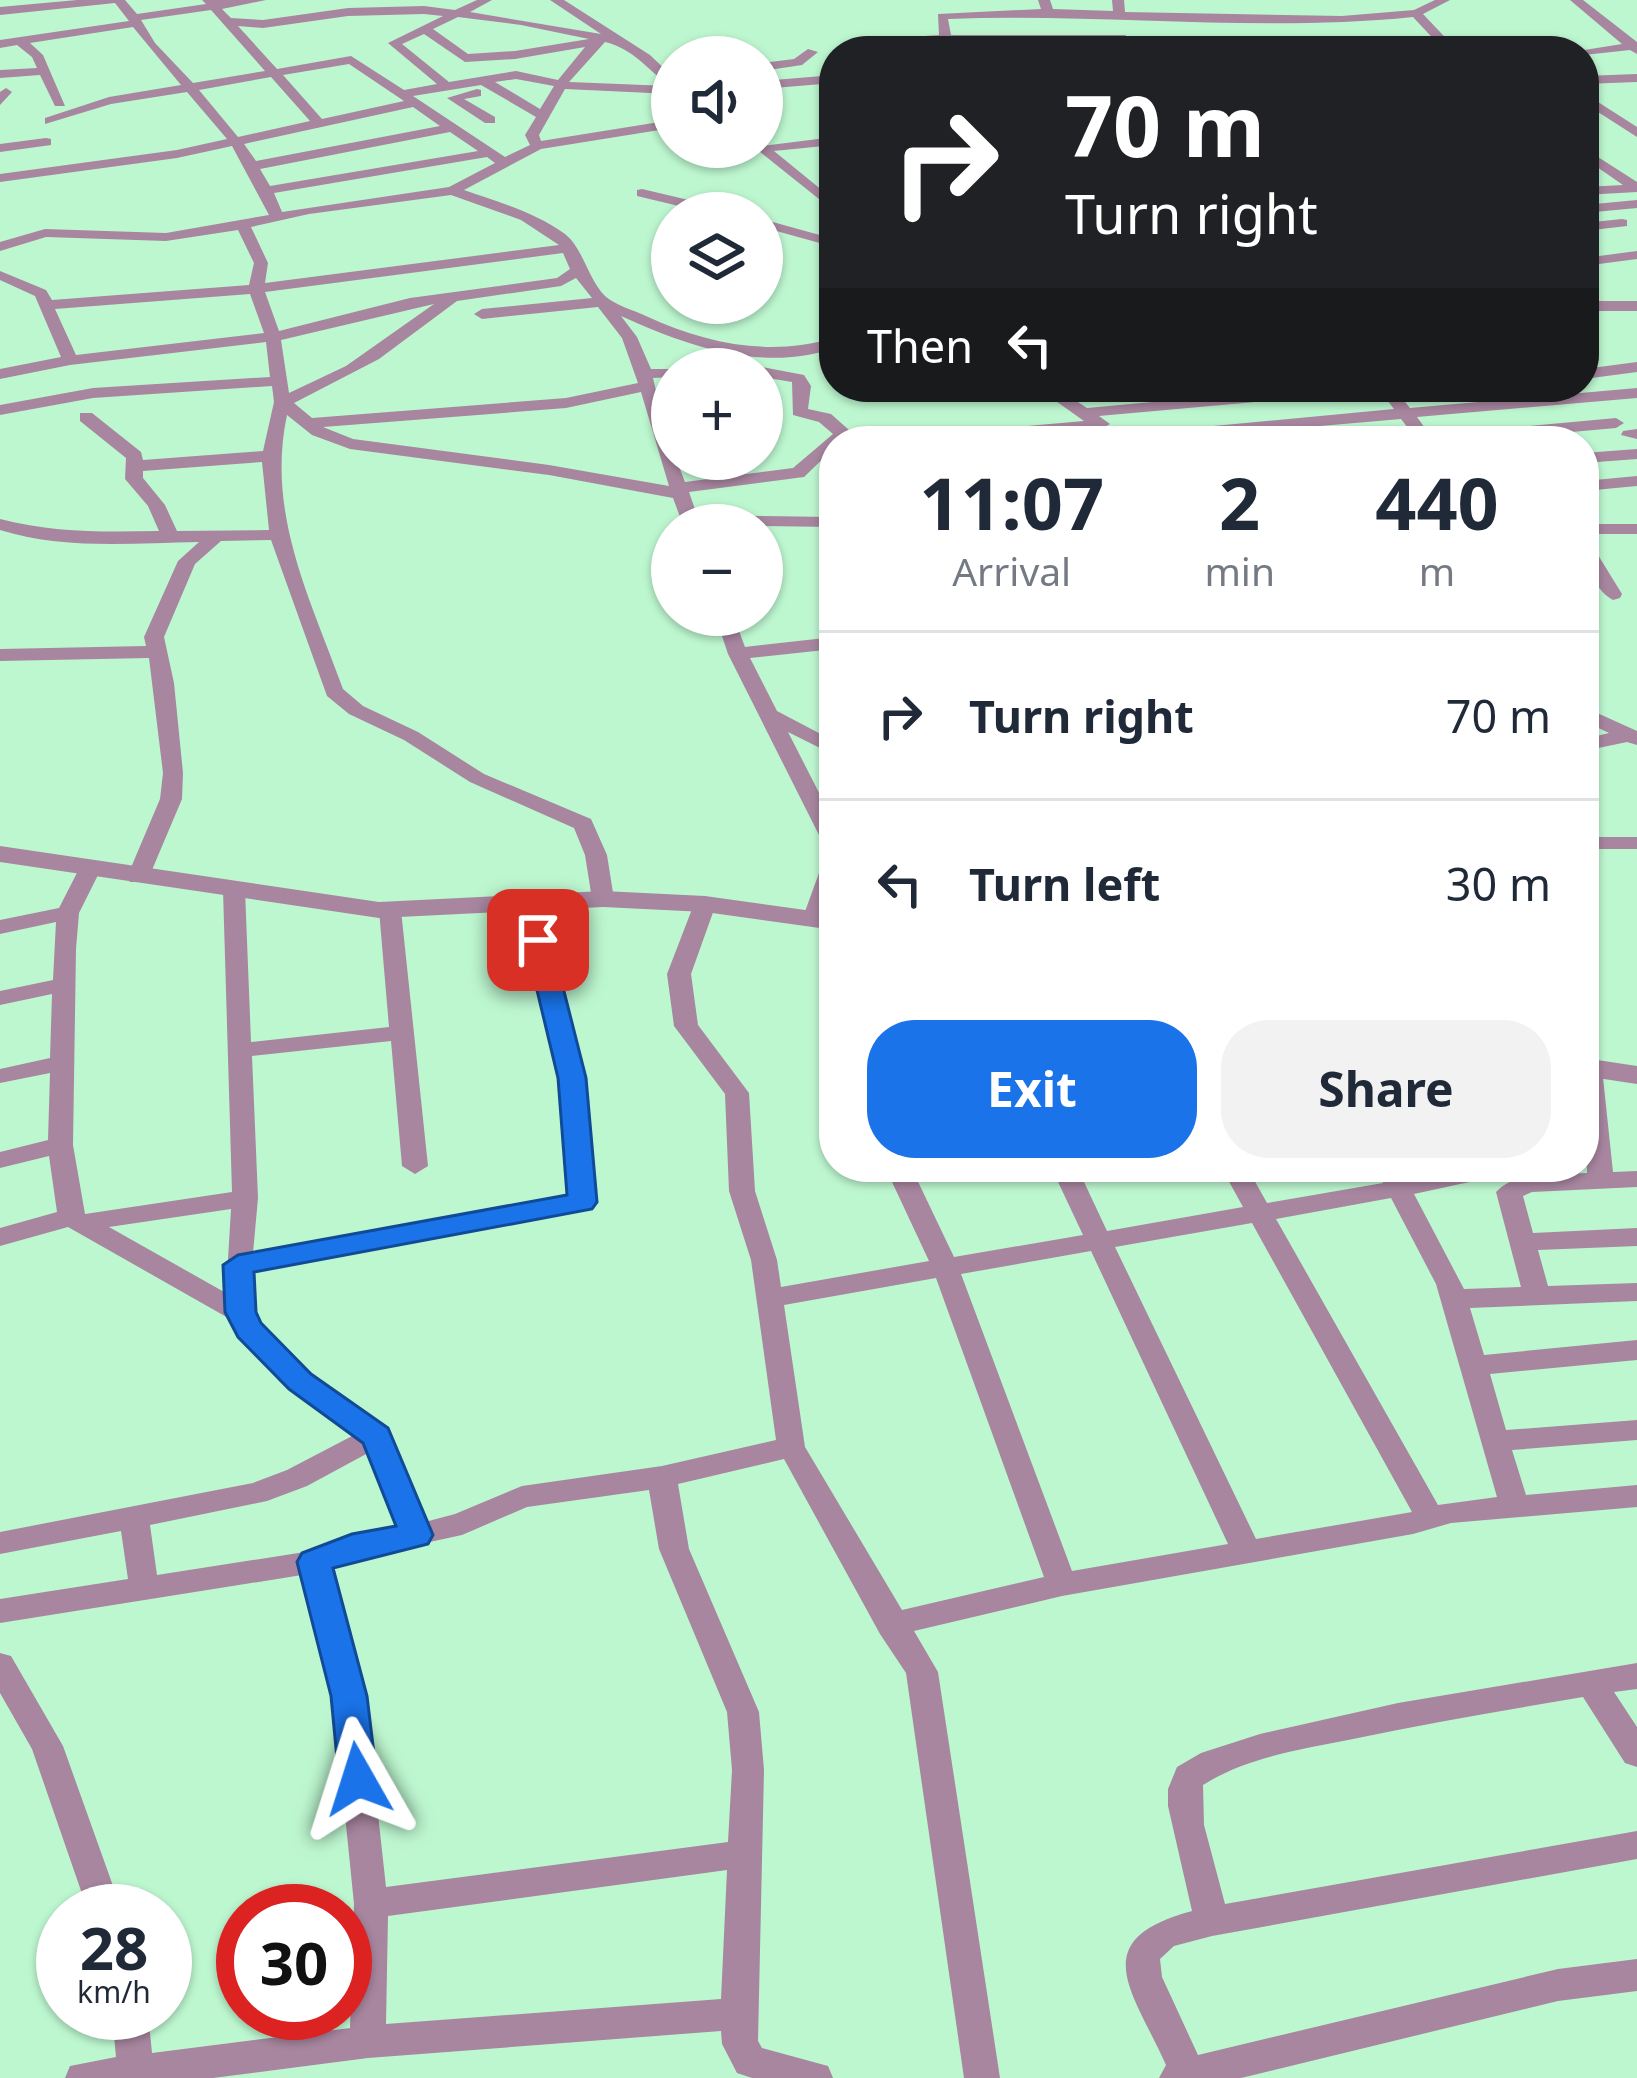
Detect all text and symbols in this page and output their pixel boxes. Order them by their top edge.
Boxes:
map controls [651,36,783,636]
button: sound [651,36,783,168]
text: 70 m [1065,67,1265,182]
icon: right [867,84,1023,240]
text: Turn right [1065,176,1318,250]
button: layers [651,192,783,324]
icon: left [997,312,1063,378]
text: Then [867,315,973,376]
button: + [651,348,783,480]
text: 11:07 [919,453,1104,551]
text: 2 [1219,453,1260,551]
text: 440 [1375,453,1499,551]
button: − [651,504,783,636]
text: Arrival [952,544,1071,597]
text: min [1204,544,1275,597]
text: m [1419,544,1455,597]
icon: right [867,683,933,749]
text: Turn right [969,685,1194,746]
text: 70 m [1446,685,1551,746]
icon: left [867,851,933,917]
text: Turn left [969,853,1160,914]
text: 30 m [1446,853,1551,914]
pin [487,889,589,991]
icon: arrive [505,907,571,973]
button: Exit [867,1020,1197,1158]
button: Share [1221,1020,1551,1158]
position arrow [295,1716,421,1842]
speed limit sign: 30 [216,1884,372,2040]
text: 28 [80,1906,148,1988]
text: km/h [77,1971,151,2012]

